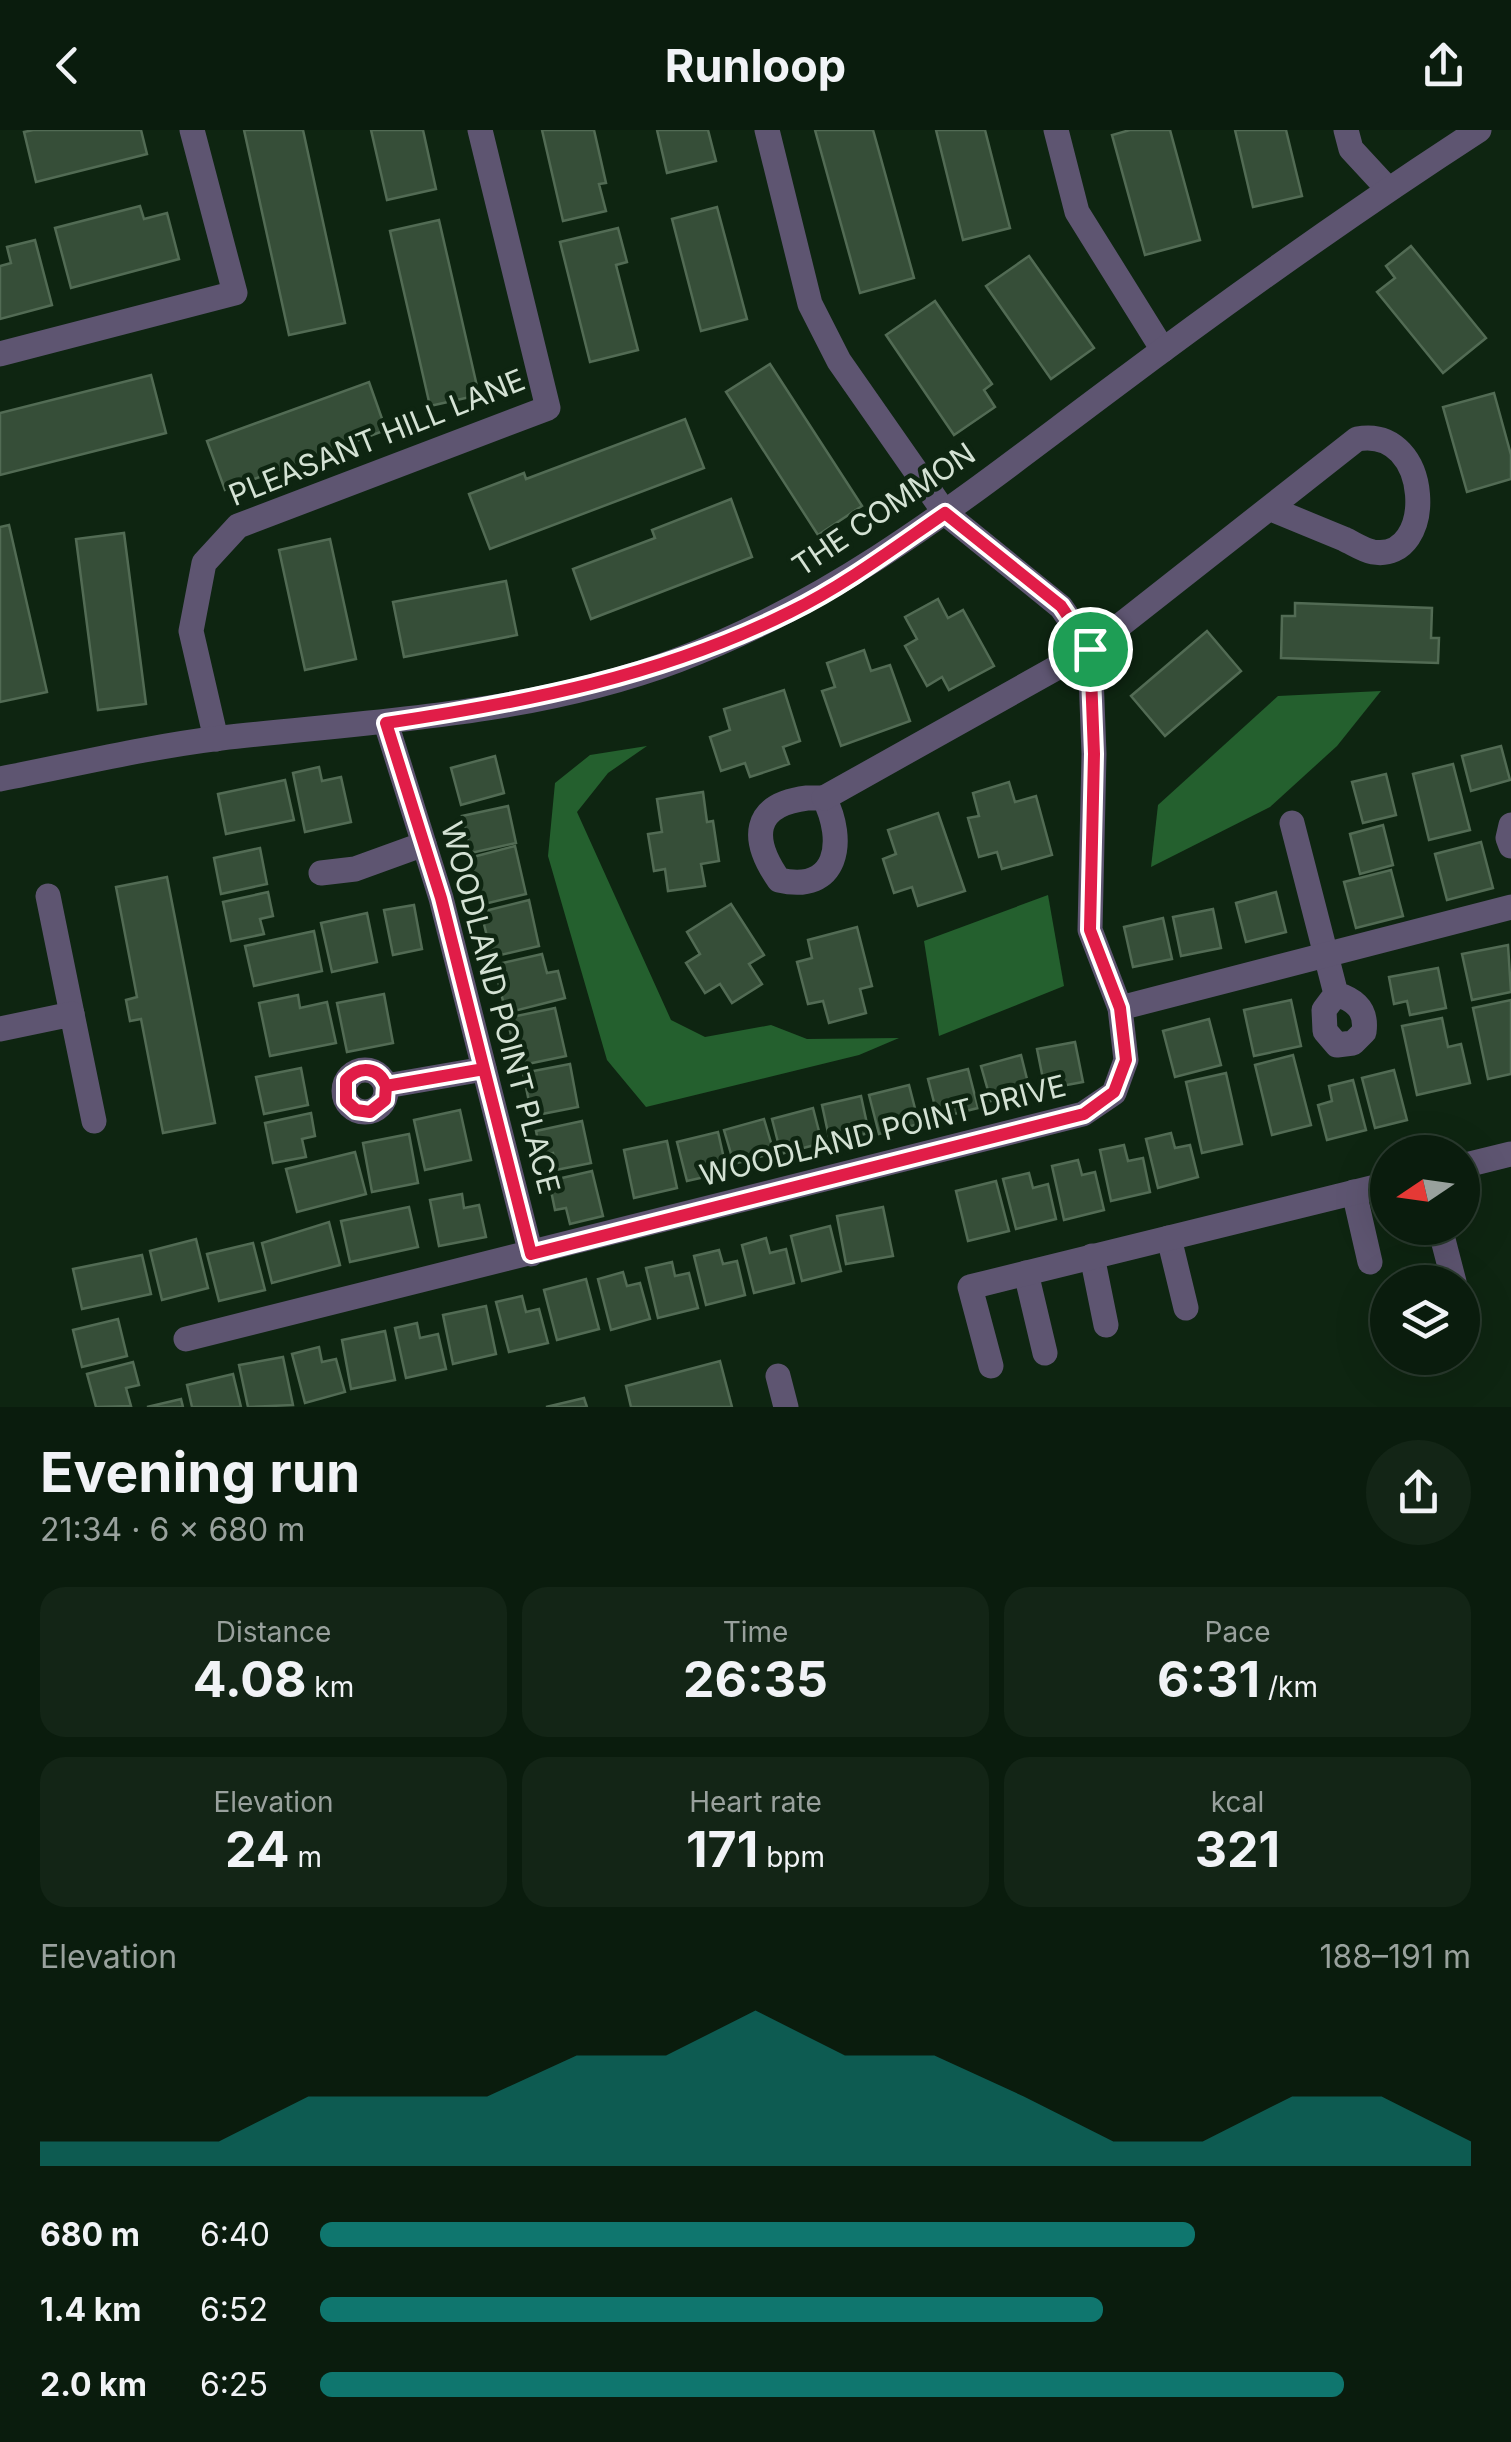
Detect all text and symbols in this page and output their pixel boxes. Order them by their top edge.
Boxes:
icon: back [40,38,95,93]
text: Runloop [665,38,846,93]
icon: share [1416,38,1471,93]
street label: PLEASANT HILL LANE [223,361,530,513]
street label: THE COMMON [785,435,982,584]
pin [1048,607,1133,692]
icon: arrive [1063,622,1118,677]
street label: WOODLAND POINT PLACE [434,818,568,1198]
street label: WOODLAND POINT DRIVE [696,1067,1069,1193]
north arrow [1370,1135,1480,1245]
map controls [1370,1135,1480,1375]
button: layers [1370,1265,1480,1375]
text: Evening run [40,1439,360,1505]
button: share [1366,1440,1471,1545]
text: 21:34 · 6 × 680 m [40,1510,305,1549]
text: Distance [216,1615,331,1649]
text: Time [723,1615,788,1649]
text: Pace [1205,1615,1270,1649]
text: 4.08 [193,1649,306,1709]
text: 26:35 [683,1649,828,1709]
text: 6:31 [1157,1649,1260,1709]
text: km [306,1670,354,1704]
text: /km [1260,1670,1318,1704]
text: Elevation [214,1785,333,1819]
text: Heart rate [689,1785,822,1819]
text: kcal [1211,1785,1264,1819]
text: 24 [225,1819,290,1879]
text: 171 [686,1819,758,1879]
text: 321 [1195,1819,1280,1879]
text: m [290,1840,322,1874]
text: bpm [758,1840,825,1874]
text: Elevation [40,1937,177,1976]
text: 188–191 m [1319,1937,1471,1976]
text: 680 m [40,2215,140,2254]
text: 6:40 [200,2215,270,2254]
text: 1.4 km [40,2290,141,2329]
text: 6:52 [200,2290,268,2329]
text: 2.0 km [40,2365,147,2404]
text: 6:25 [200,2365,268,2404]

